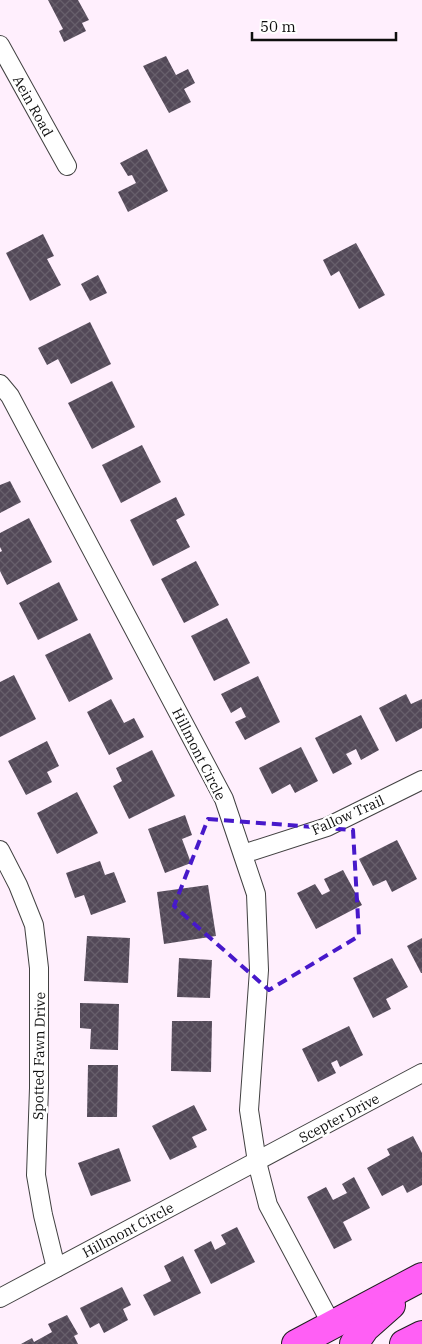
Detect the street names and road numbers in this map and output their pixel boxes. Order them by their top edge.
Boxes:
street label: Aein Road [9,72,57,140]
street label: Hillmont Circle [168,705,230,803]
street label: Fallow Trail [309,791,387,839]
street label: Spotted Fawn Drive [29,992,49,1120]
street label: Scepter Drive [296,1089,382,1147]
street label: Hillmont Circle [79,1198,177,1262]

